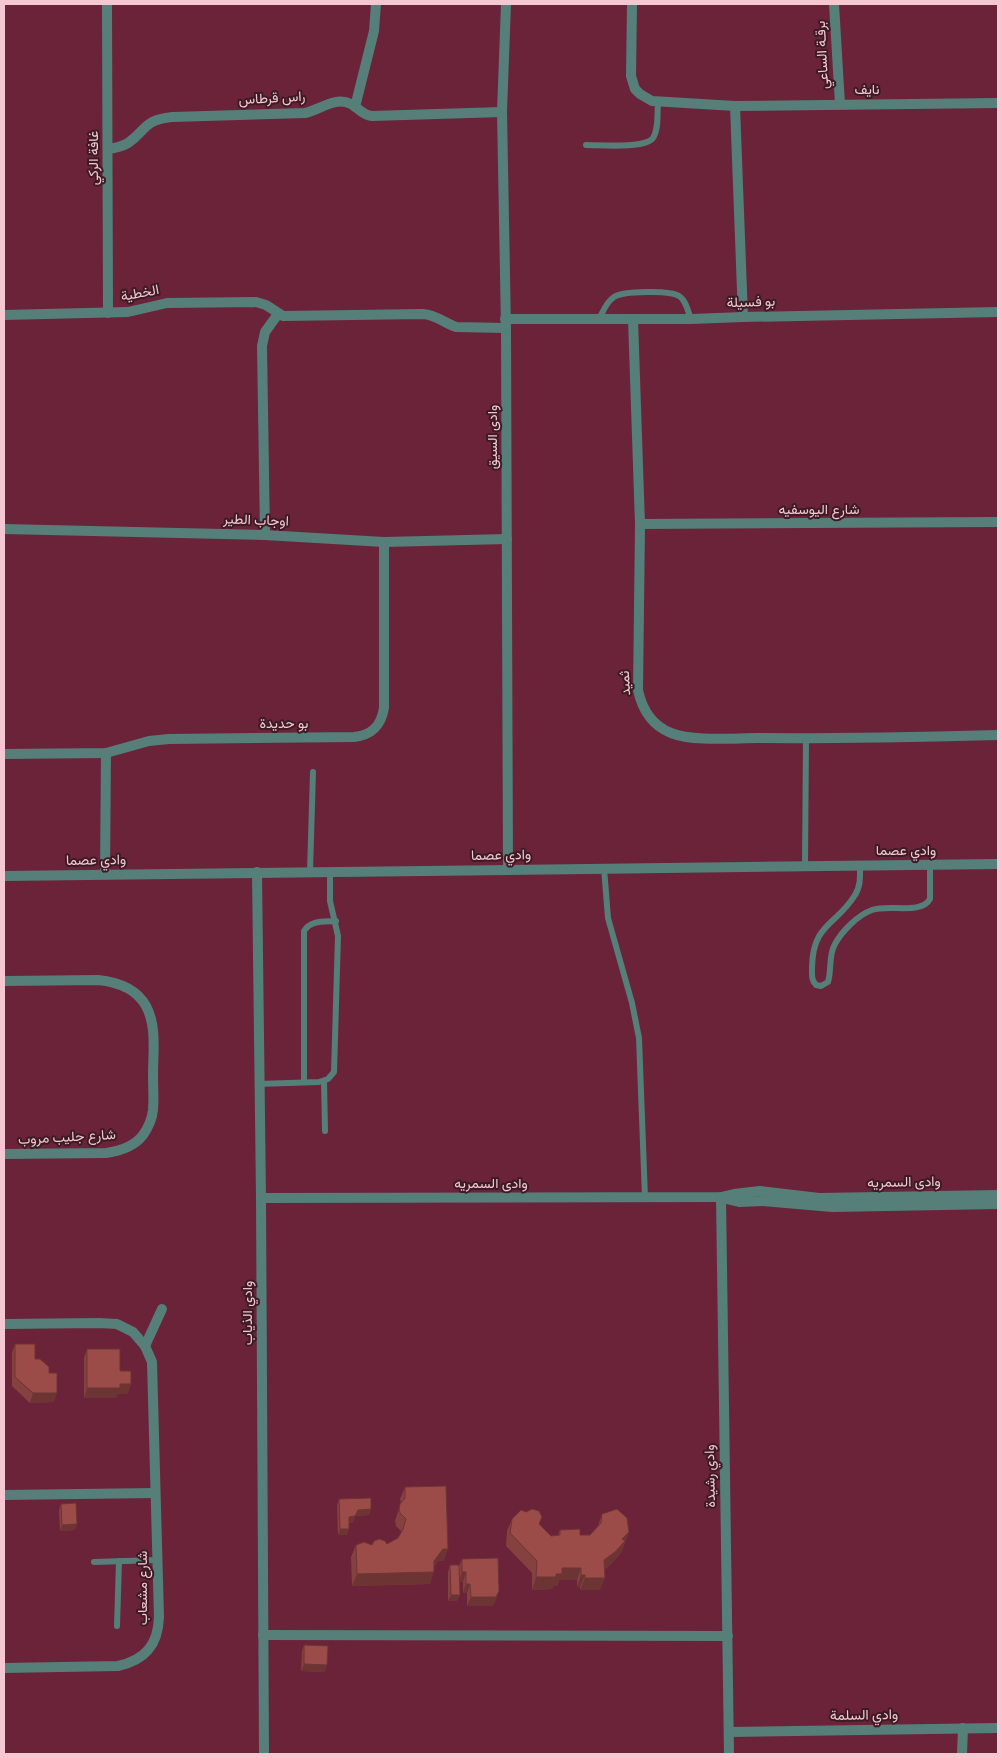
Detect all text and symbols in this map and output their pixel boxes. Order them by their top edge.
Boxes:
street label: برقـة الساعي [813,20,835,90]
street label: نايف [854,82,880,99]
street label: راس قرطاس [238,89,306,109]
street label: غافة الركي [86,131,105,185]
street label: الخطية [119,282,161,306]
street label: بو فسيلة [726,294,776,312]
street label: وادى السيق [485,405,502,469]
street label: شارع اليوسفيه [778,502,860,520]
street label: اوجاب الطير [222,511,289,531]
street label: ثميد [617,670,635,696]
street label: بو حديدة [260,716,308,733]
street label: وادي عصما [876,843,936,862]
street label: وادي عصما [471,847,531,867]
street label: وادي عصما [66,852,126,872]
street label: شارع جليب مروب [18,1127,116,1150]
street label: وادى السمريه [867,1174,941,1192]
street label: وادى السمريه [454,1176,528,1193]
street label: وادي الذياب [240,1281,259,1345]
street label: وادي رشيدة [702,1444,722,1508]
street label: شارع مشعاب [135,1551,153,1625]
street label: وادي السلمة [830,1707,898,1727]

